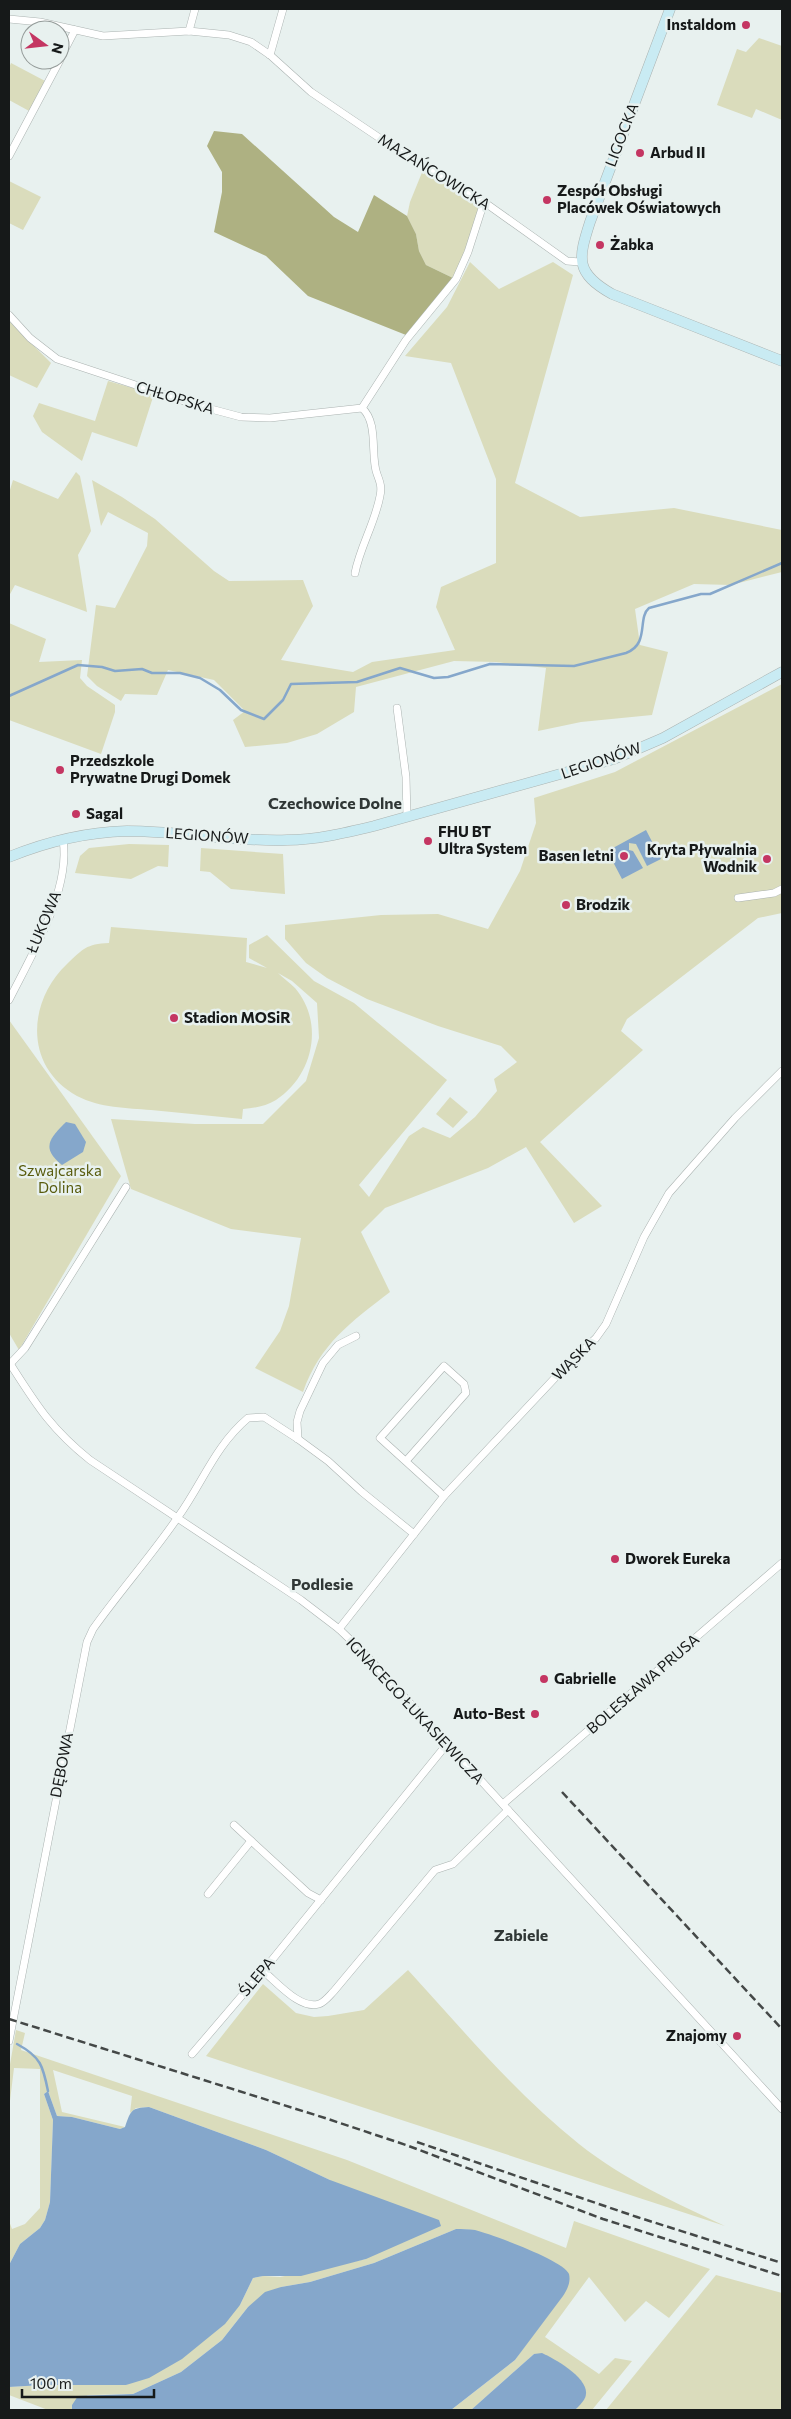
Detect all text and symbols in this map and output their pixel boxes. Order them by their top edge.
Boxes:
place label: Instaldom [667,15,736,33]
marker: Instaldom [740,19,752,31]
north arrow [20,20,70,70]
text: N [48,41,68,56]
street label: LIGOCKA [601,100,641,169]
street label: MAZAŃCOWICKA [375,129,494,213]
place label: Arbud II [650,143,705,161]
marker: Arbud II [634,147,646,159]
place label: Zespół Obsługi Placówek Oświatowych [557,181,721,216]
marker: Zespół Obsługi Placówek Oświatowych [541,194,553,206]
place label: Żabka [610,235,654,253]
marker: Żabka [594,239,606,251]
street label: CHŁOPSKA [134,377,217,417]
street label: LEGIONÓW [558,737,643,782]
place label: Przedszkole Prywatne Drugi Domek [70,751,231,786]
marker: Przedszkole Prywatne Drugi Domek [54,764,66,776]
district label: Czechowice Dolne [268,793,402,812]
place label: Sagal [86,804,123,822]
marker: Sagal [70,808,82,820]
street label: LEGIONÓW [165,822,249,847]
place label: FHU BT Ultra System [438,822,527,857]
marker: FHU BT Ultra System [422,835,434,847]
place label: Kryta Pływalnia Wodnik [647,840,757,875]
place label: Basen letni [539,846,614,864]
marker: Basen letni [618,850,630,862]
marker: Kryta Pływalnia Wodnik [761,853,773,865]
street label: ŁUKOWA [22,888,64,956]
place label: Brodzik [576,895,631,913]
marker: Brodzik [560,899,572,911]
place label: Stadion MOSiR [184,1008,291,1026]
marker: Stadion MOSiR [168,1012,180,1024]
park label: Szwajcarska Dolina [18,1161,102,1196]
street label: WĄSKA [548,1333,599,1384]
place label: Dworek Eureka [625,1549,730,1567]
marker: Dworek Eureka [609,1553,621,1565]
district label: Podlesie [291,1574,353,1593]
street label: BOLESŁAWA PRUSA [583,1630,702,1737]
street label: IGNACEGO ŁUKASIEWICZA [343,1633,488,1787]
place label: Gabrielle [554,1669,616,1687]
marker: Gabrielle [538,1673,550,1685]
place label: Auto-Best [453,1704,525,1722]
marker: Auto-Best [529,1708,541,1720]
street label: DĘBOWA [46,1731,76,1799]
district label: Zabiele [494,1925,548,1944]
street label: ŚLEPA [234,1953,278,1999]
place label: Znajomy [666,2026,728,2044]
marker: Znajomy [731,2030,743,2042]
scale bar [22,2366,155,2398]
text: 100 m [30,2374,72,2392]

